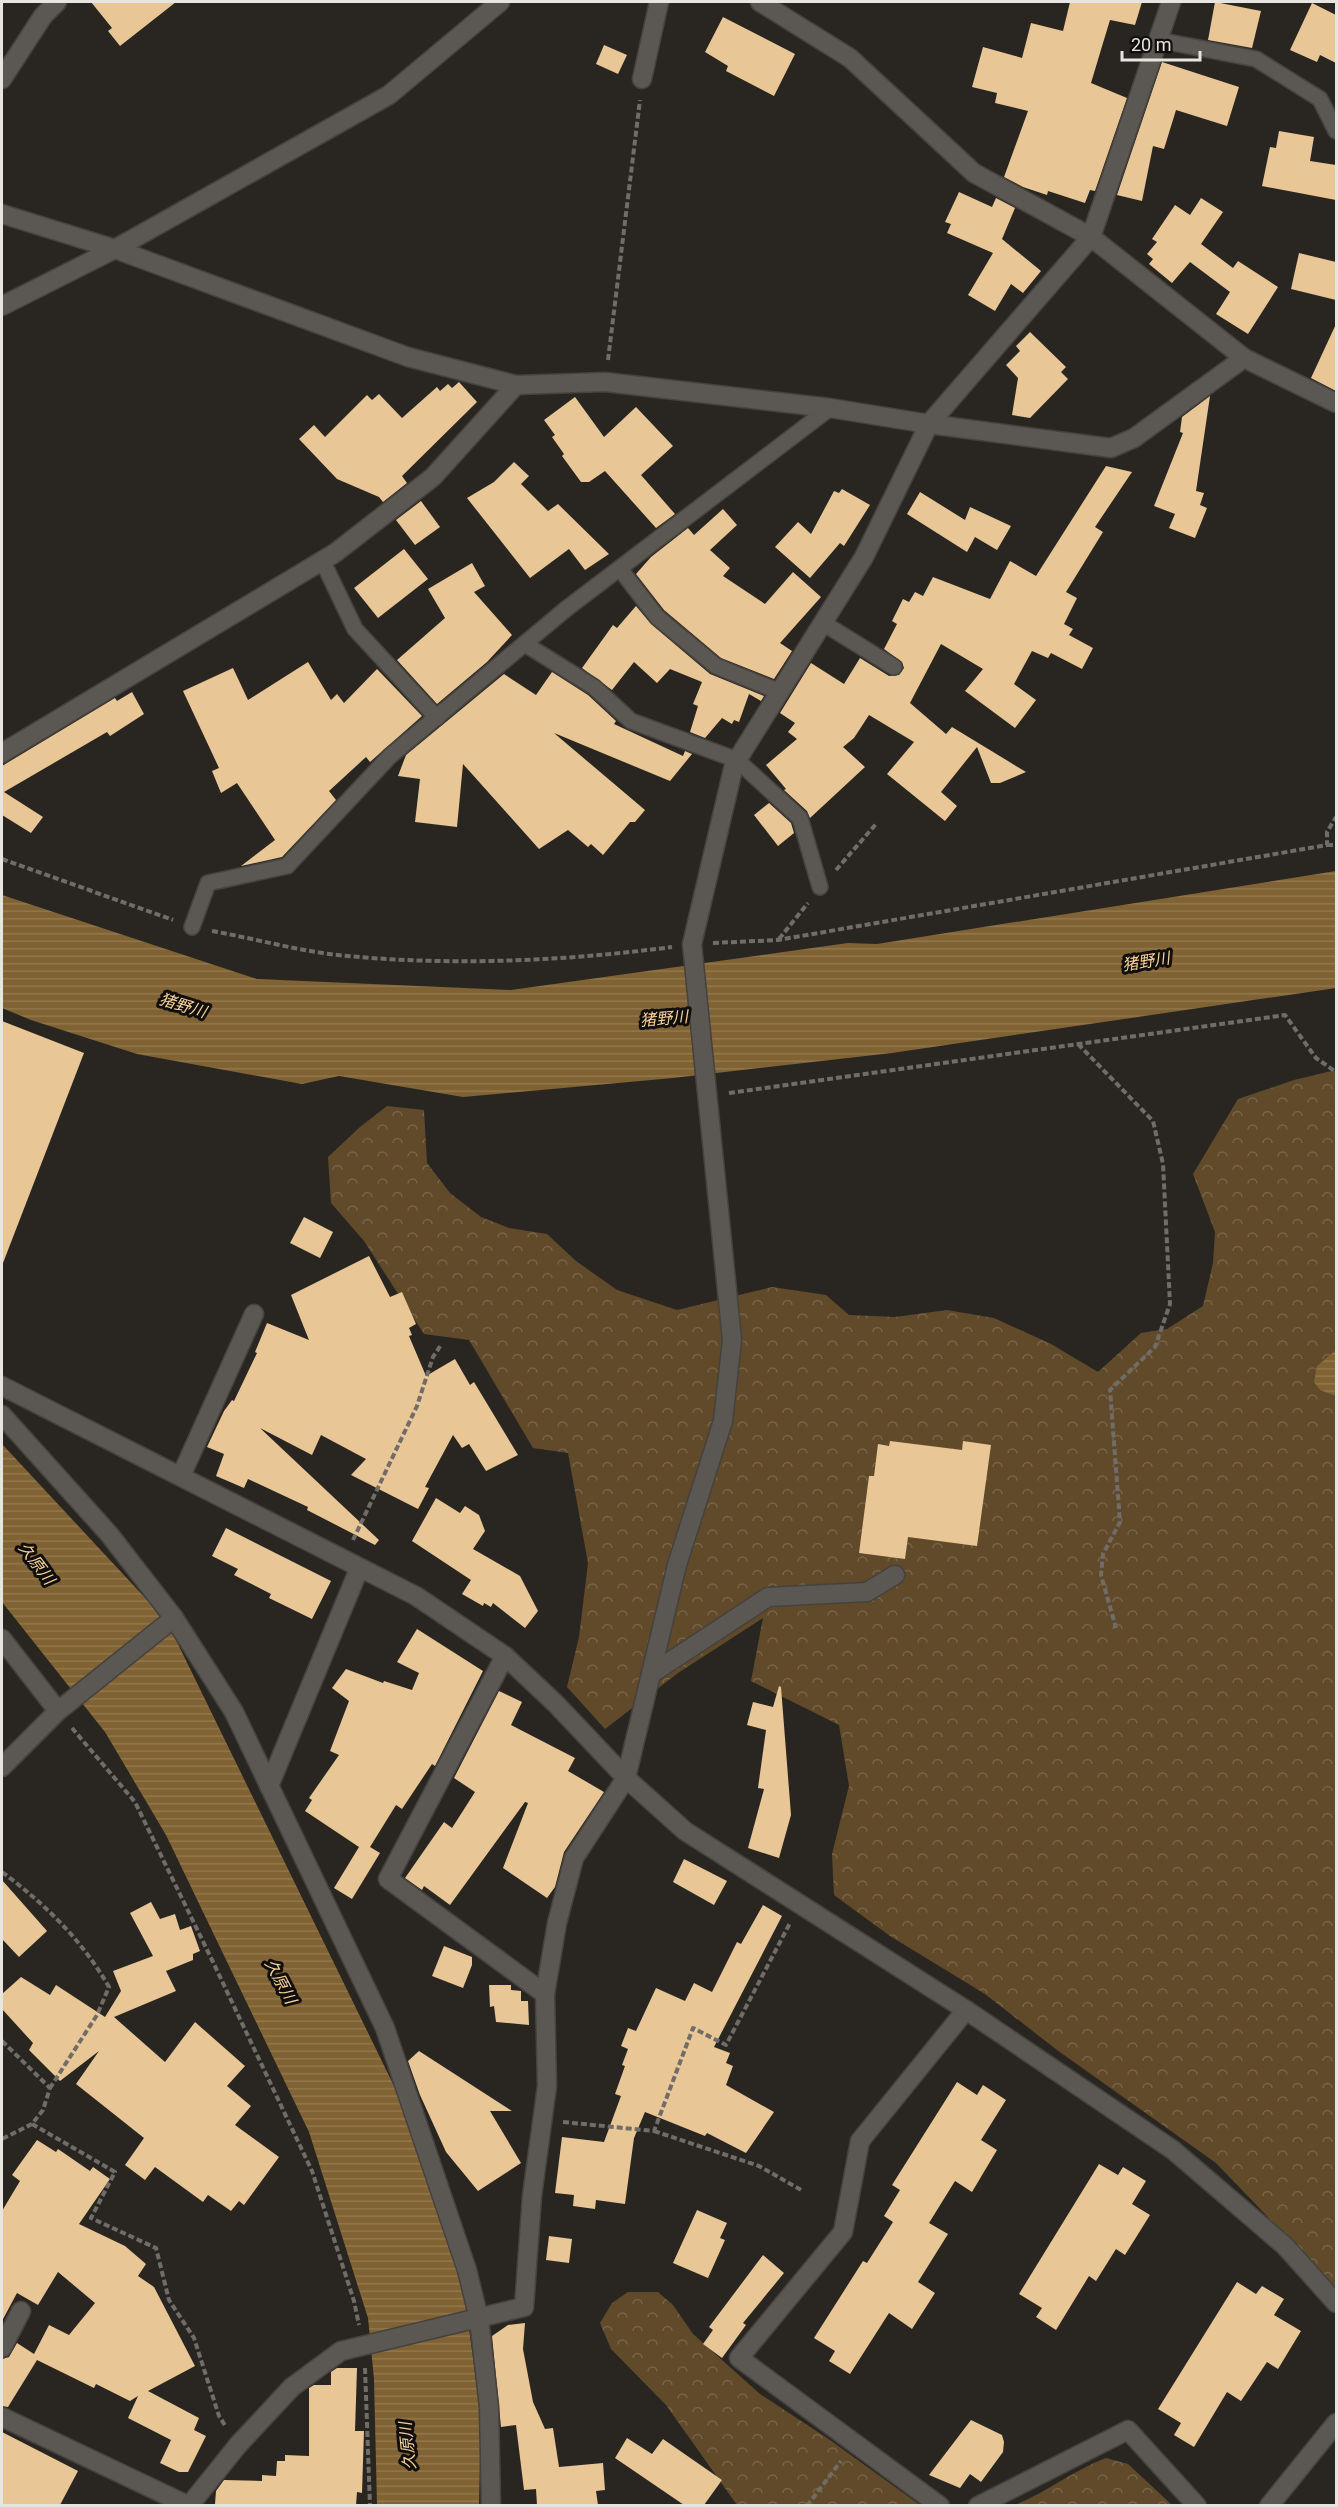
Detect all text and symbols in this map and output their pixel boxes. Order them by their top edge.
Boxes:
scale bar [1122,24,1200,62]
text: 20 m [1131,34,1171,55]
water label: 猪野川 [1121,948,1173,975]
water label: 猪野川 [157,989,210,1022]
water label: 猪野川 [639,1007,691,1030]
water label: 久原川 [15,1538,60,1590]
water label: 久原川 [261,1956,301,2009]
water label: 久原川 [395,2419,419,2471]

